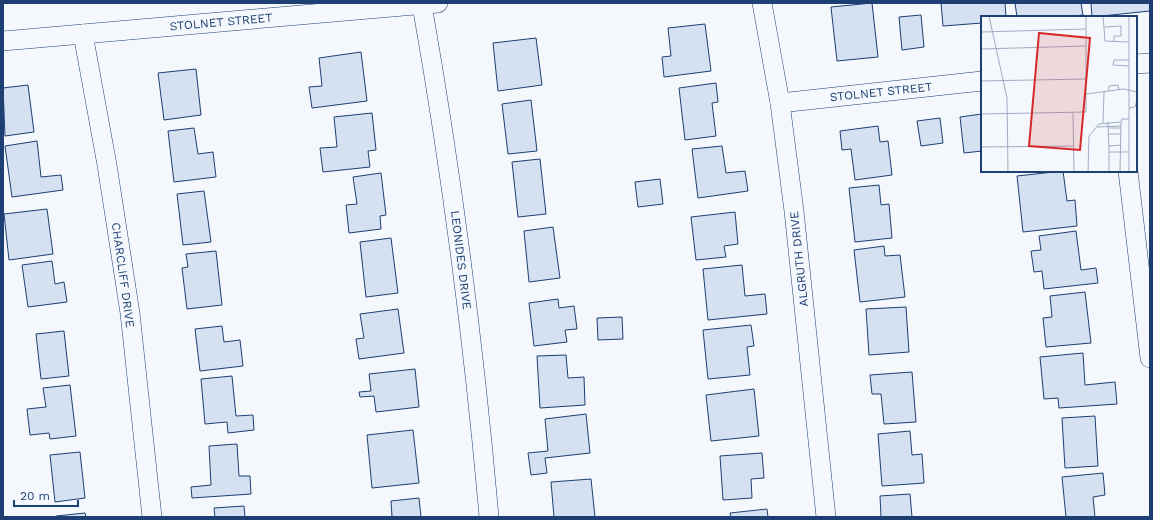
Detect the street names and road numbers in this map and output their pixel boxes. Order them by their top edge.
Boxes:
street label: STOLNET STREET [169,11,273,33]
street label: STOLNET STREET [829,80,933,104]
street label: LEONIDES DRIVE [448,210,474,311]
street label: ALGRUTH DRIVE [787,210,811,307]
street label: CHARCLIFF DRIVE [109,222,137,329]

